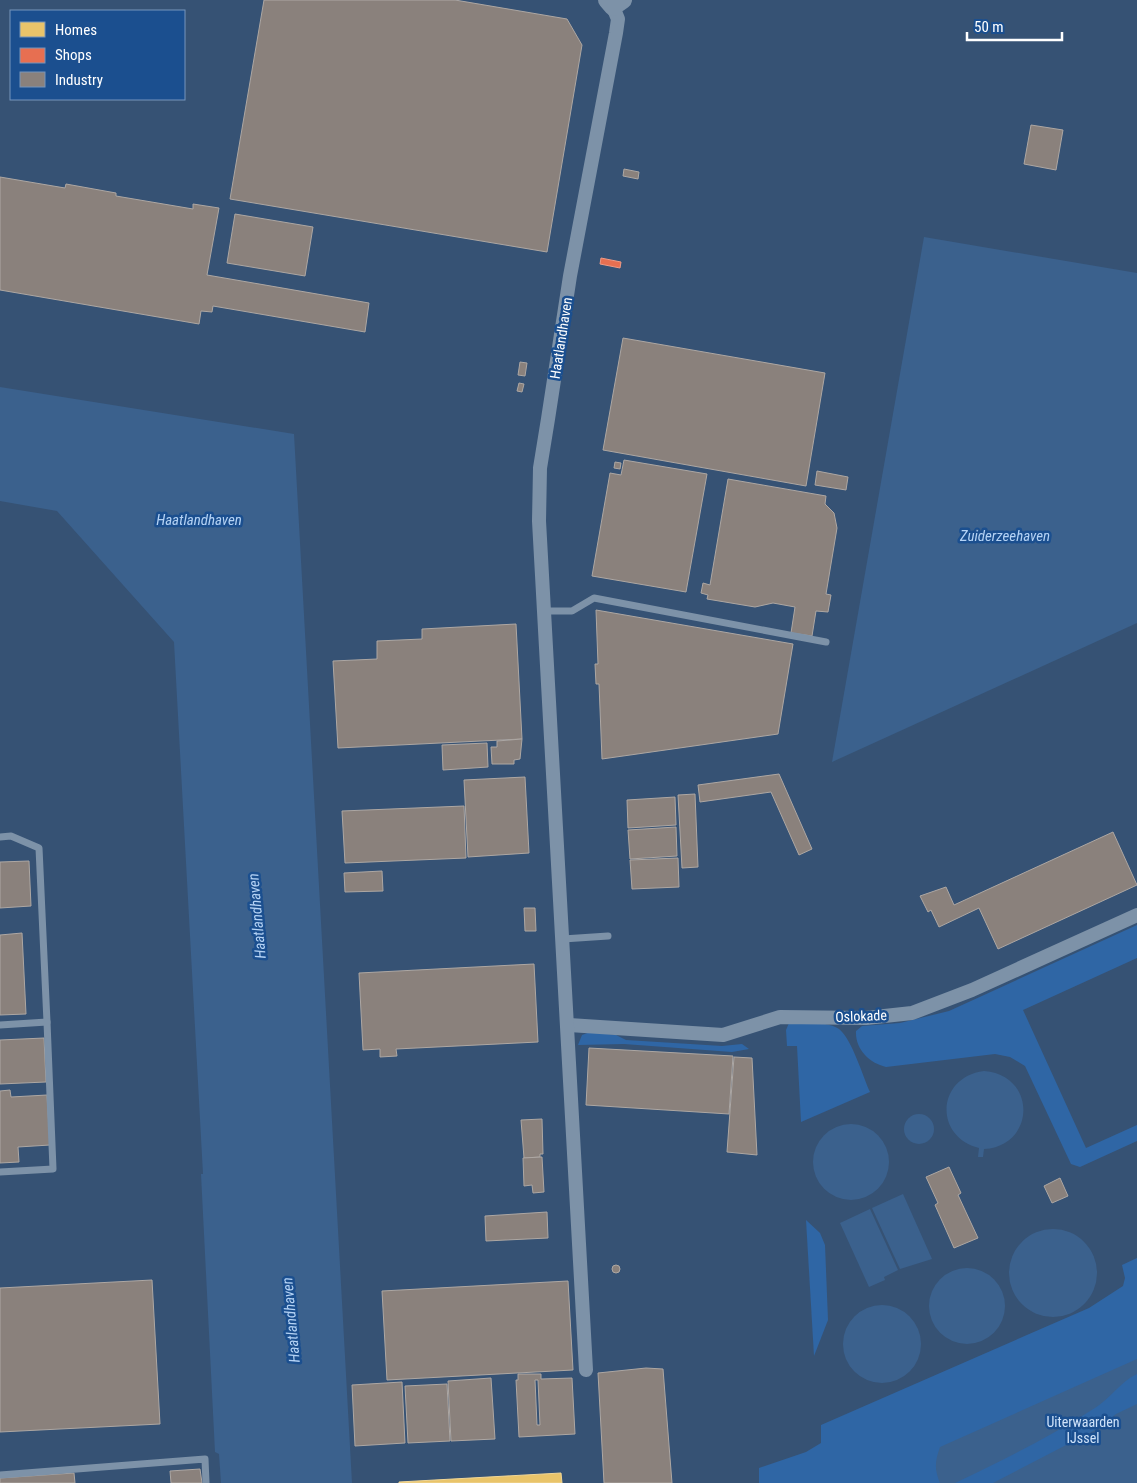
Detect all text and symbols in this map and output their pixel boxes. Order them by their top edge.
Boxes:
legend [10,10,185,100]
scale bar [967,10,1062,42]
text: 50 m [974,18,1004,36]
text: Homes [55,21,97,39]
text: Shops [55,46,92,64]
text: Industry [55,71,103,89]
street label: Haatlandhaven [547,296,575,380]
water label: Haatlandhaven [156,511,242,529]
water label: Zuiderzeehaven [959,527,1050,545]
water label: Haatlandhaven [244,873,270,959]
street label: Oslokade [835,1007,887,1025]
water label: Haatlandhaven [278,1277,304,1363]
park label: Uiterwaarden IJssel [1046,1414,1120,1446]

